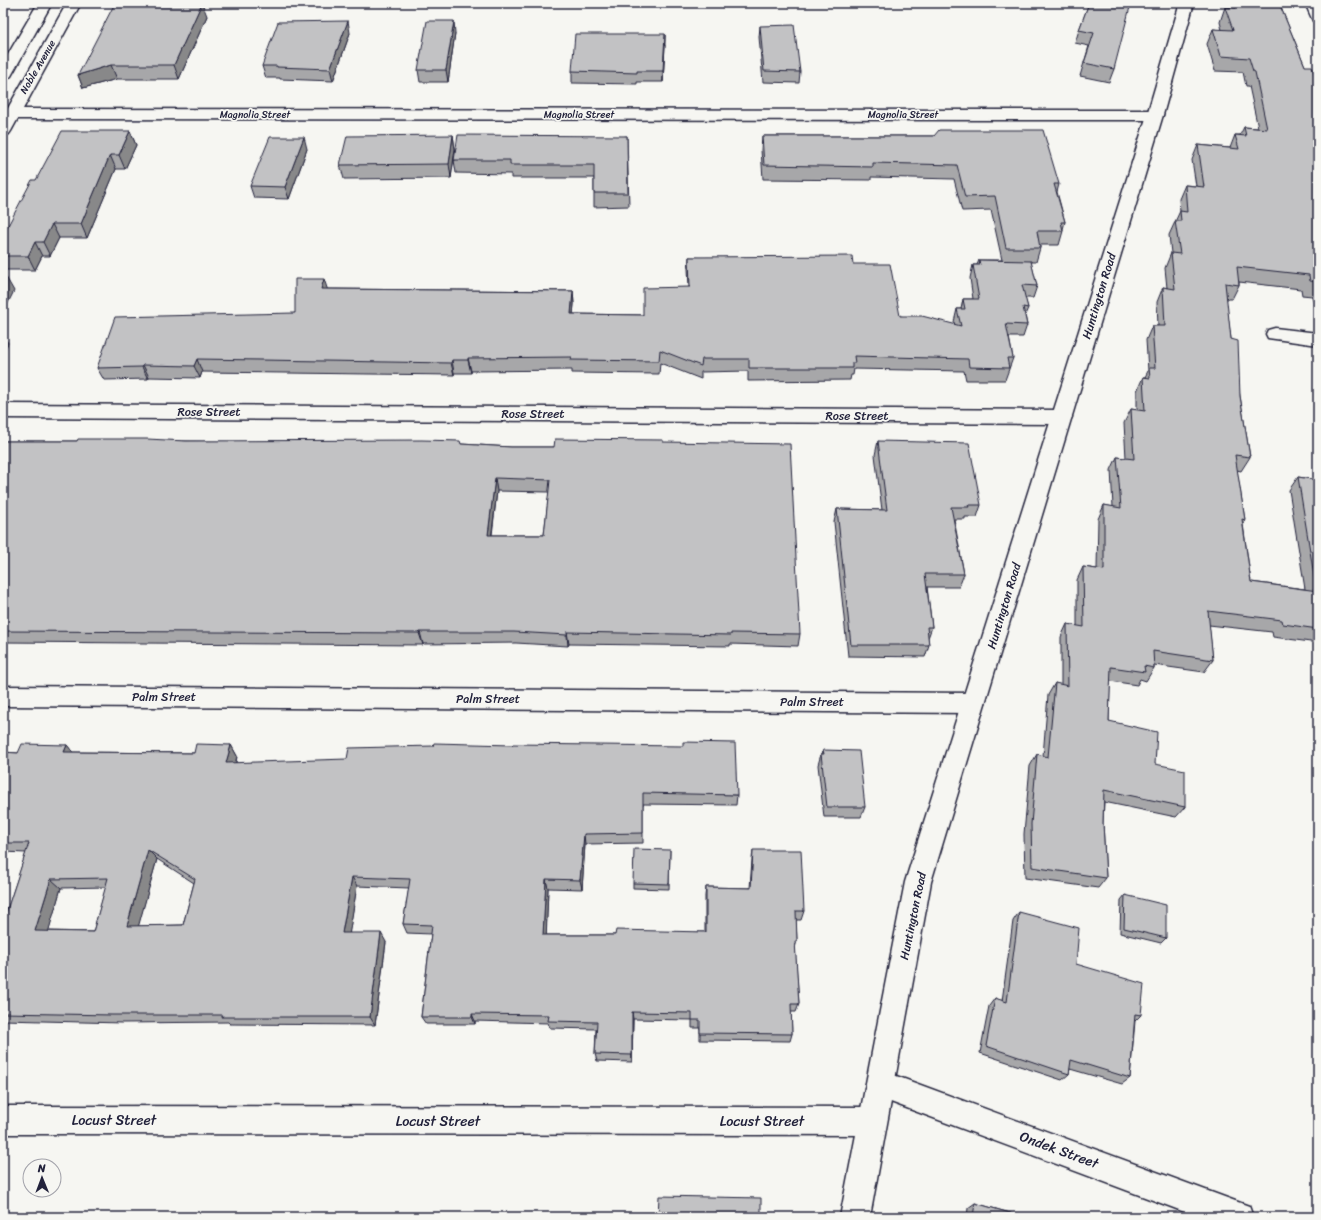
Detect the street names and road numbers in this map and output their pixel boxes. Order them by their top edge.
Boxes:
street label: Noble Avenue [15,37,61,97]
street label: Magnolia Street [220,106,291,124]
street label: Magnolia Street [544,106,615,124]
street label: Magnolia Street [868,106,939,124]
street label: Huntington Road [1075,249,1123,342]
street label: Rose Street [177,401,241,423]
street label: Rose Street [501,403,565,425]
street label: Rose Street [825,405,889,427]
street label: Huntington Road [980,559,1028,652]
street label: Palm Street [132,686,196,708]
street label: Palm Street [456,688,520,710]
street label: Palm Street [780,691,844,713]
street label: Huntington Road [893,869,933,962]
street label: Locust Street [72,1108,158,1133]
street label: Locust Street [396,1109,482,1134]
street label: Locust Street [720,1109,806,1134]
street label: Ondek Street [1016,1124,1103,1176]

